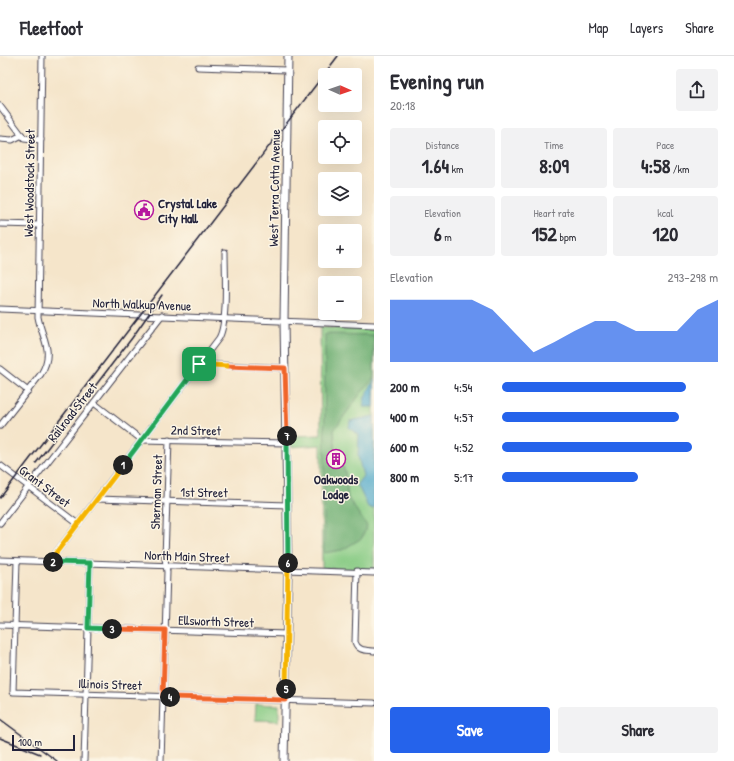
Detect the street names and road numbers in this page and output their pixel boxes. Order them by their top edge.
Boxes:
street label: West Woodstock Street [19,129,39,237]
street label: West Terra Cotta Avenue [264,129,284,247]
street label: North Walkup Avenue [92,293,192,315]
street label: Railroad Street [43,378,101,446]
street label: 2nd Street [171,421,222,439]
street label: Sherman Street [146,454,166,530]
street label: Grant Street [16,461,75,512]
street label: 1st Street [180,483,228,501]
street label: North Main Street [144,546,230,566]
street label: Ellsworth Street [178,611,255,631]
street label: Illinois Street [78,674,143,694]

